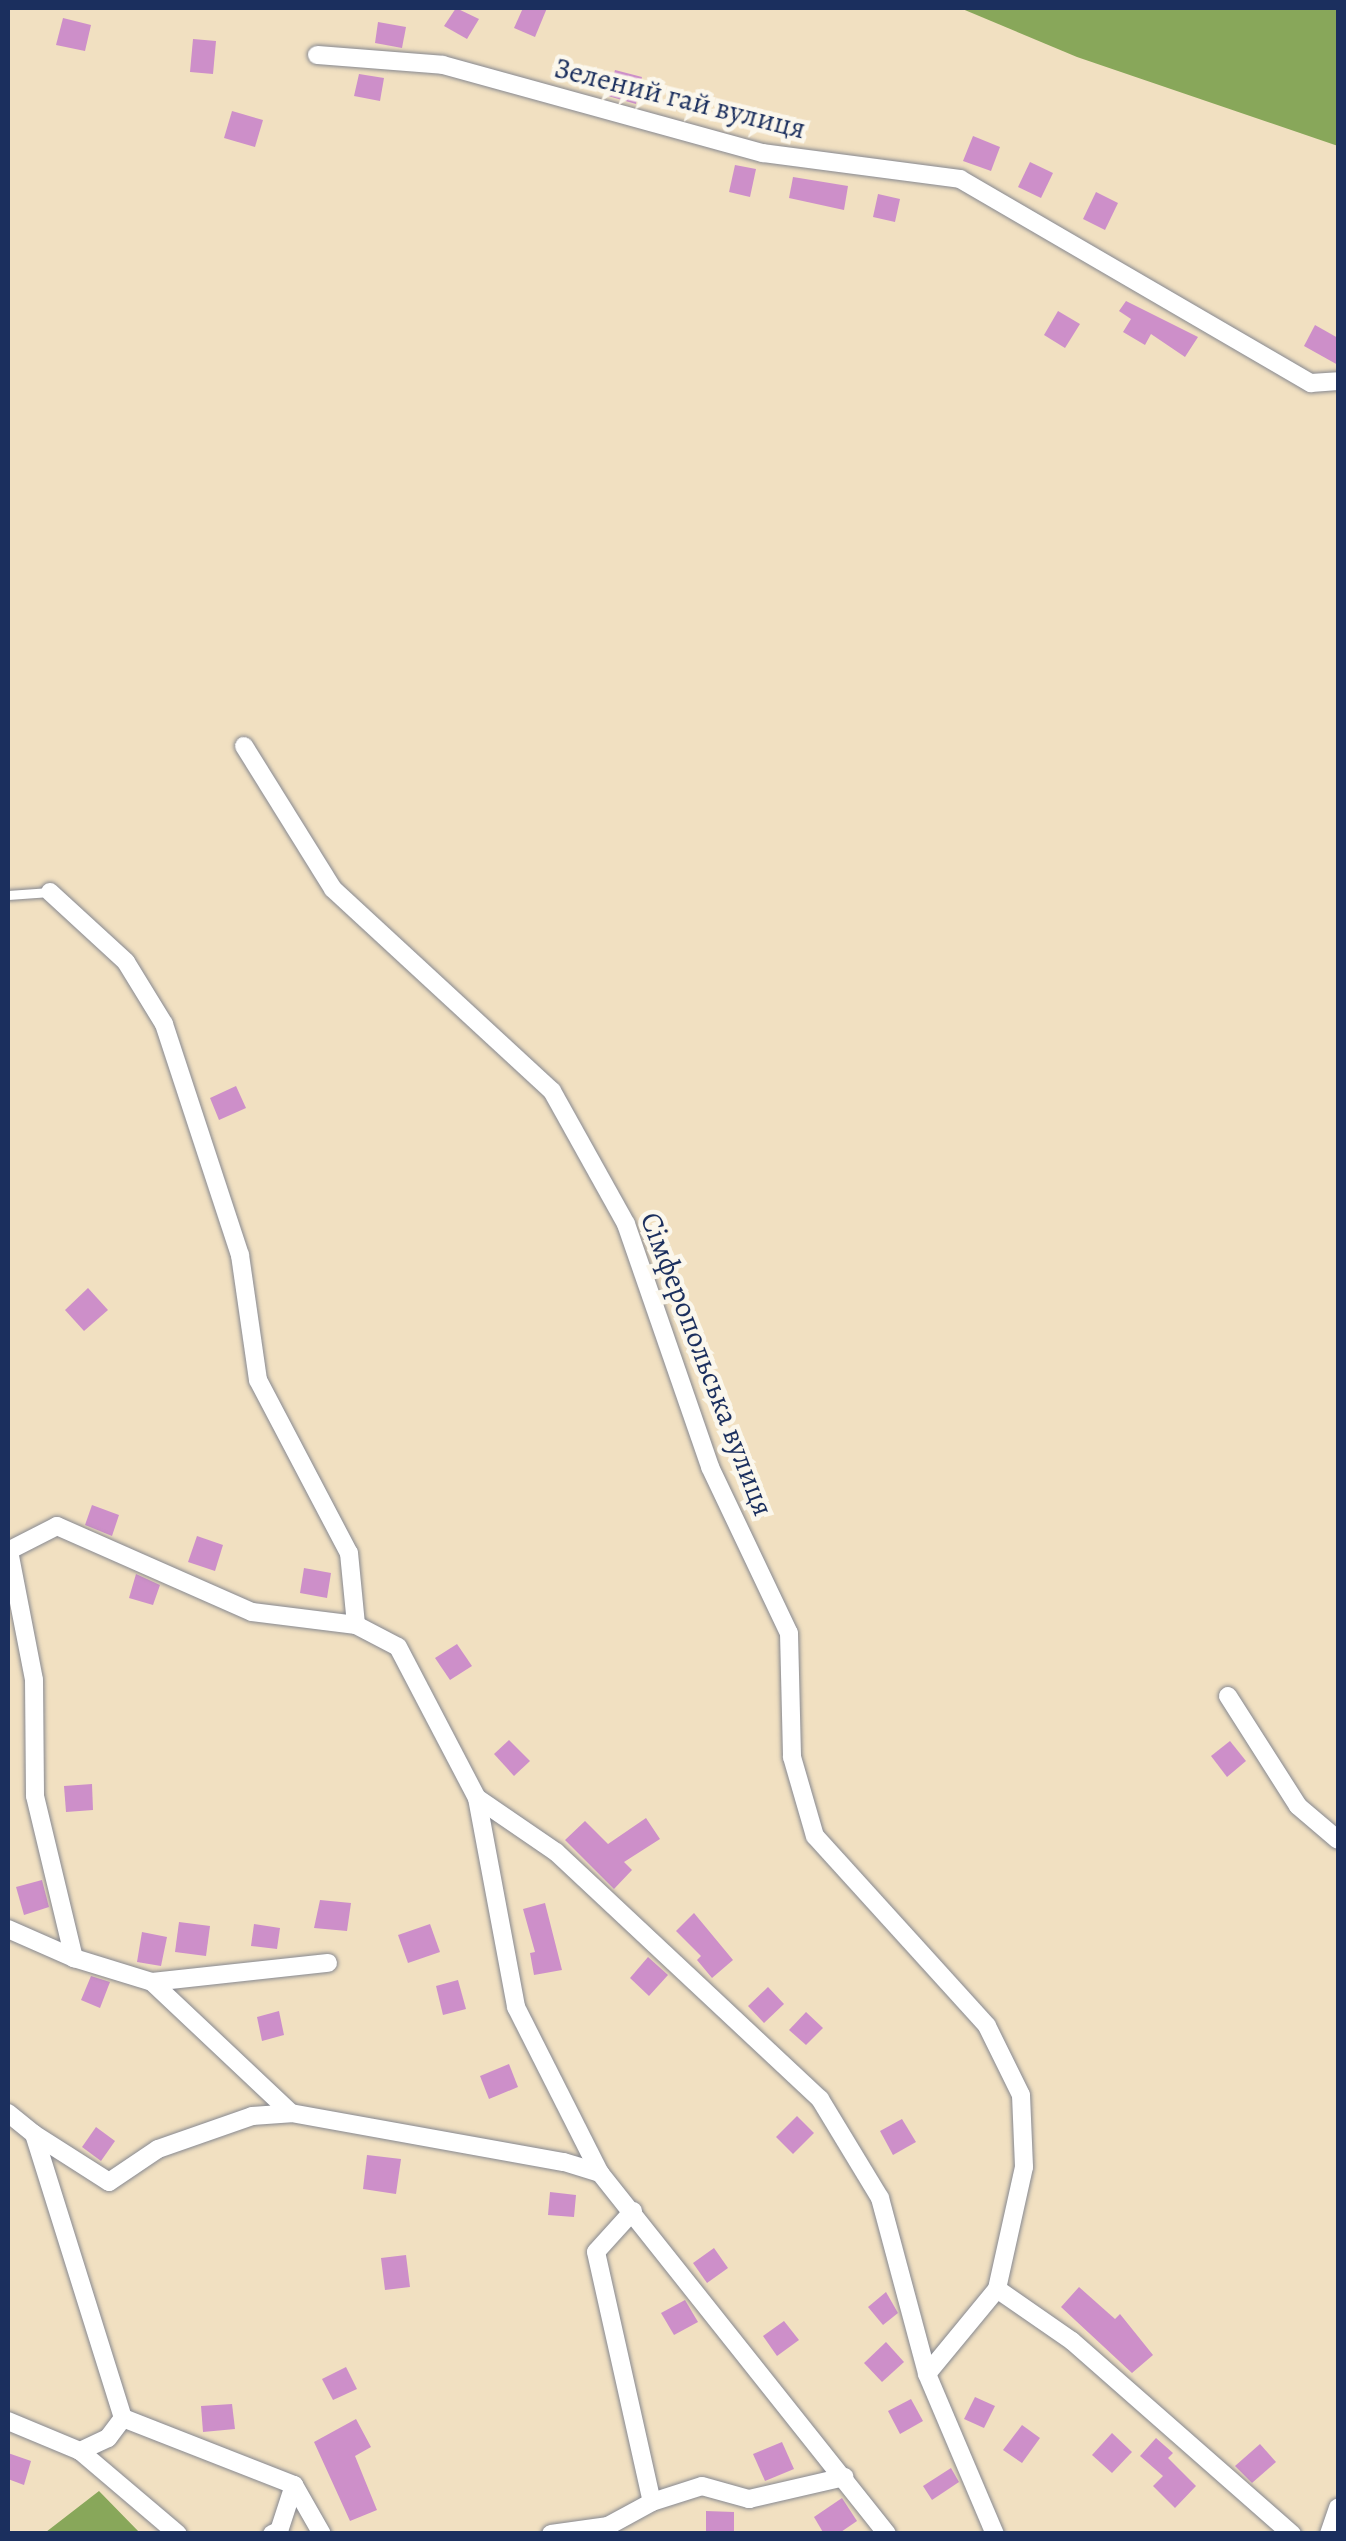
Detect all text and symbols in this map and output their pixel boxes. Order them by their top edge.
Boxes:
street label: Зелений гай вулиця [551,49,809,147]
street label: Сімферопольська вулиця [632,1207,782,1521]

